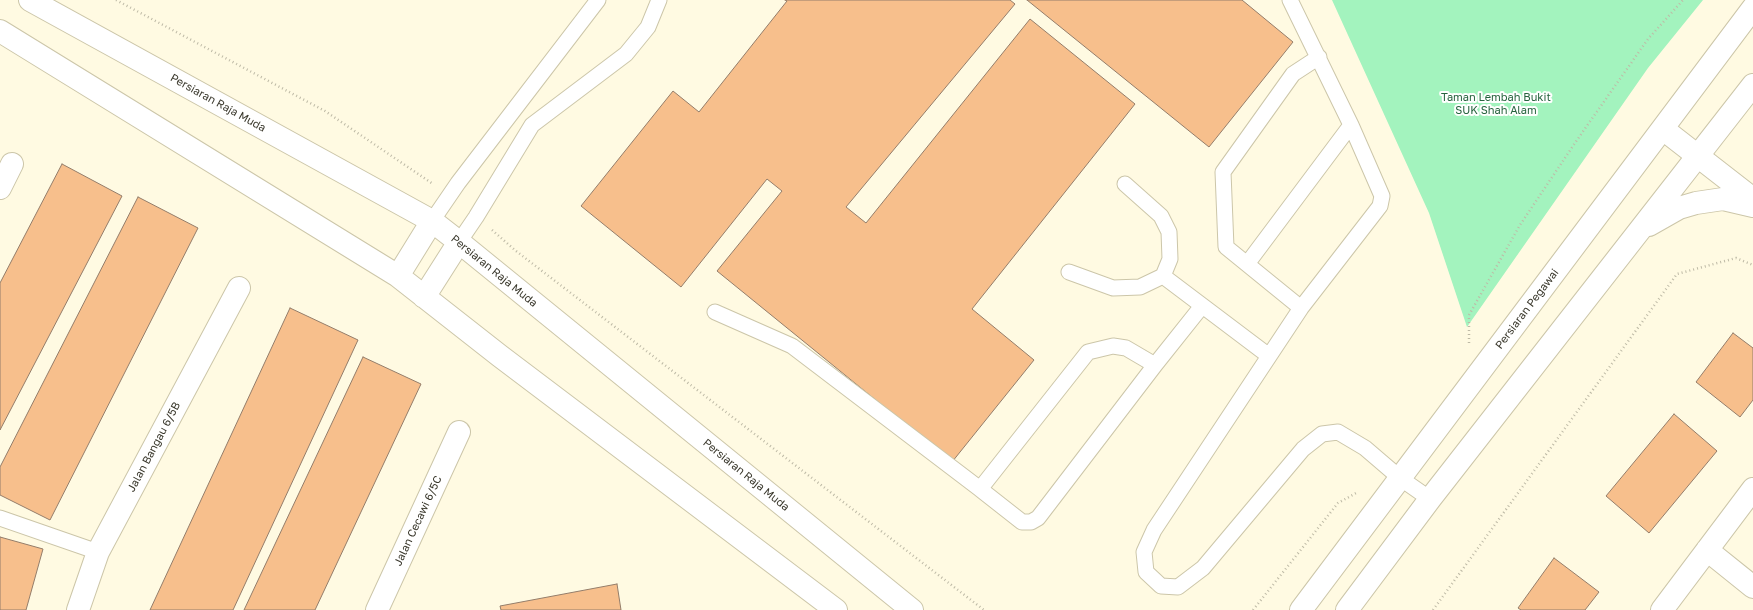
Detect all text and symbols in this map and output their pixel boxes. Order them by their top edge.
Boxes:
street label: Persiaran Raja Muda [168,71,268,135]
park label: Taman Lembah Bukit SUK Shah Alam [1441,91,1551,117]
street label: Persiaran Raja Muda [448,232,540,310]
street label: Persiaran Pegawai [1493,266,1561,352]
street label: Jalan Bangau 6/5B [125,400,183,494]
street label: Persiaran Raja Muda [700,436,792,514]
street label: Jalan Cecawi 6/5C [391,474,445,568]

